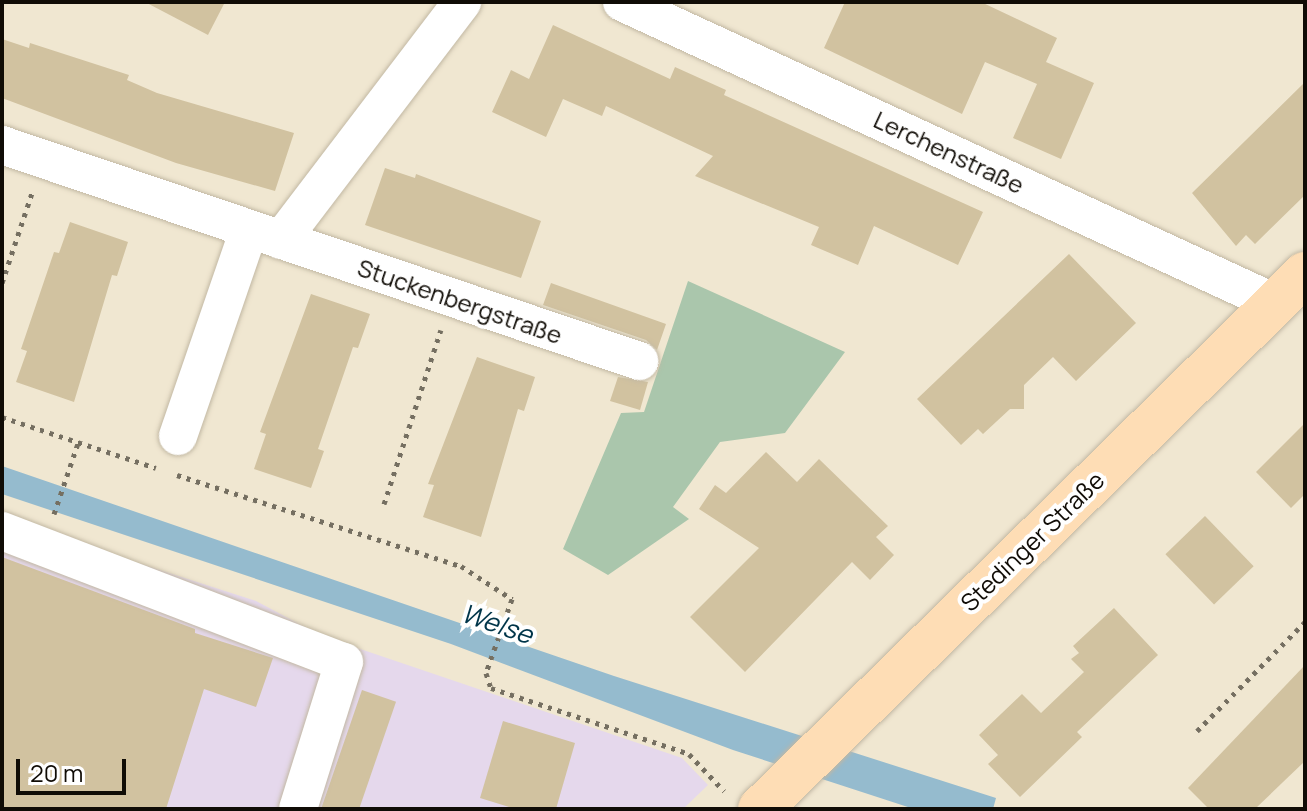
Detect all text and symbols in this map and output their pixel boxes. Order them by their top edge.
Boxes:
street label: Lerchenstraße [869,105,1029,199]
street label: Stuckenbergstraße [354,253,566,349]
street label: Stedinger Straße [954,465,1110,617]
water label: Welse [457,597,537,651]
scale bar [20,743,130,793]
text: 20 m [30,756,83,789]

